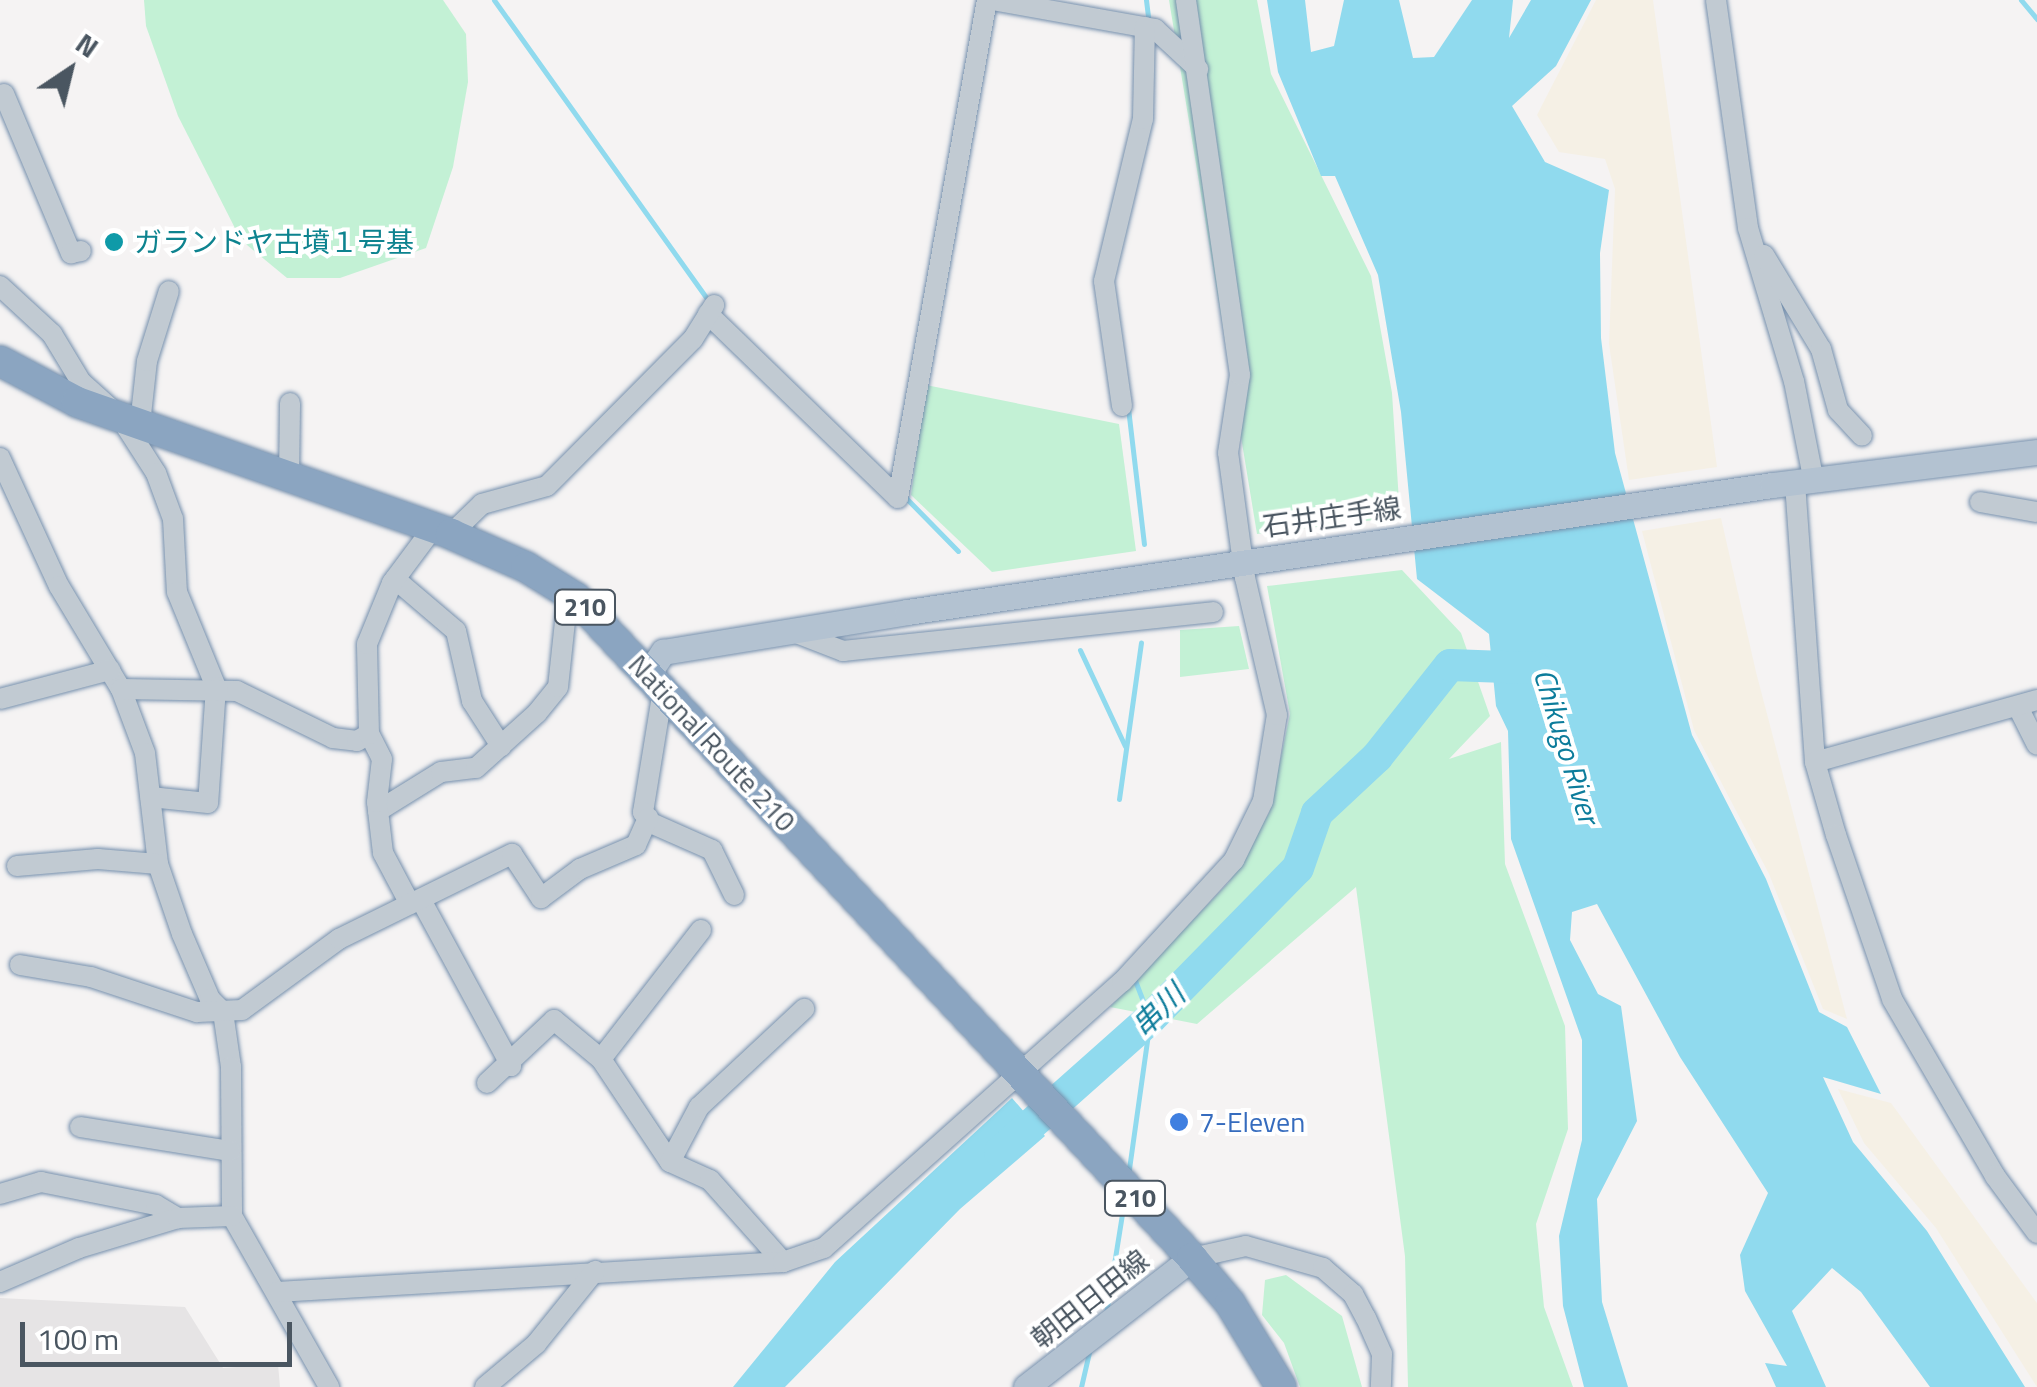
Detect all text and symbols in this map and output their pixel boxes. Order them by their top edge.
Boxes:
north arrow [20,20,120,120]
text: N [67,22,108,68]
place label: ガランドヤ古墳１号基 [134,225,414,259]
marker: ガランドヤ古墳１号基 [103,231,125,253]
street label: 石井庄手線 [1260,491,1404,543]
road number: 210 [552,587,618,627]
street label: National Route 210 [622,648,802,838]
water label: Chikugo River [1526,664,1608,828]
water label: 串川 [1124,976,1192,1044]
place label: 7-Eleven [1199,1105,1305,1139]
marker: 7-Eleven [1168,1111,1190,1133]
road number: 210 [1102,1178,1168,1218]
street label: 朝田日田線 [1024,1243,1156,1355]
scale bar [25,1302,298,1364]
text: 100 m [37,1316,119,1362]

